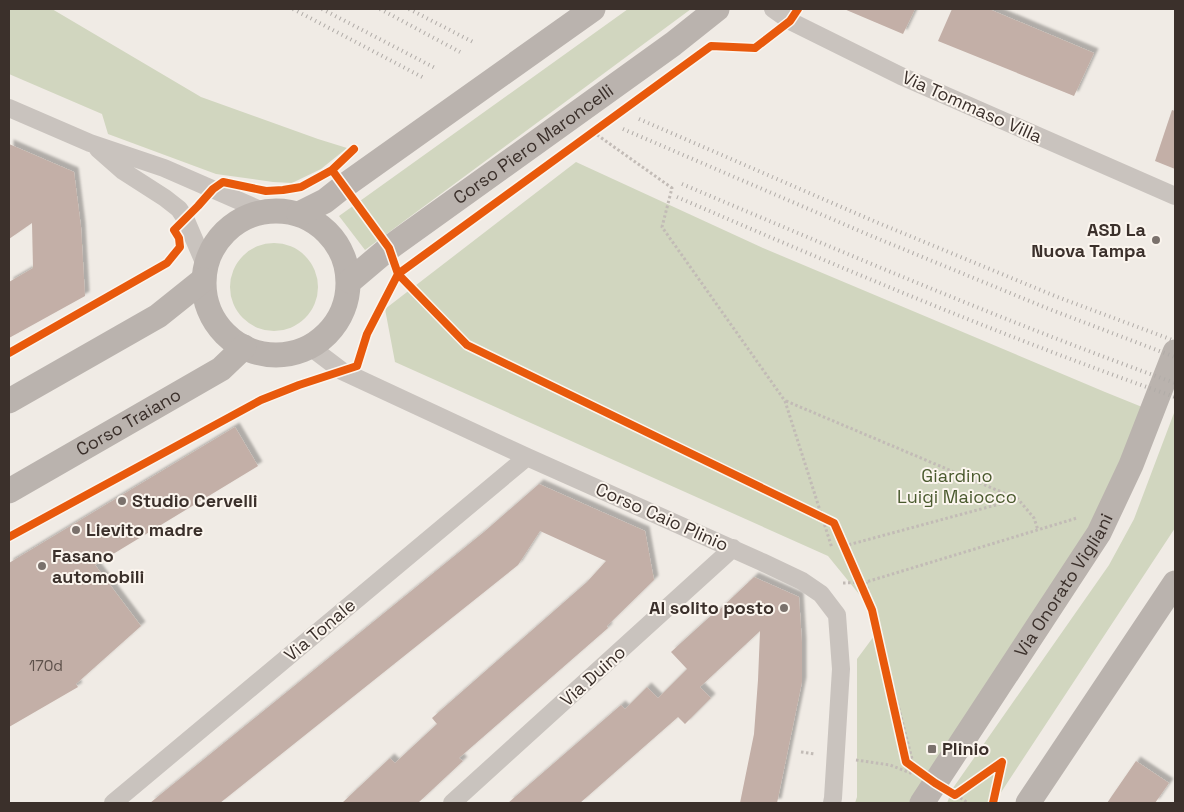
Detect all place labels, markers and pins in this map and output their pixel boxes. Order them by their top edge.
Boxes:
place label: ASD La Nuova Tampa [1031,218,1147,262]
marker: ASD La Nuova Tampa [1150,234,1162,246]
place label: Studio Cervelli [132,489,258,512]
marker: Studio Cervelli [116,495,128,507]
place label: Lievito madre [86,518,203,541]
marker: Lievito madre [70,524,82,536]
place label: Fasano automobili [52,544,144,588]
marker: Fasano automobili [36,560,48,572]
place label: Al solito posto [649,596,774,619]
marker: Al solito posto [778,602,790,614]
place label: Plinio [942,737,989,760]
marker: Plinio [926,743,938,755]

